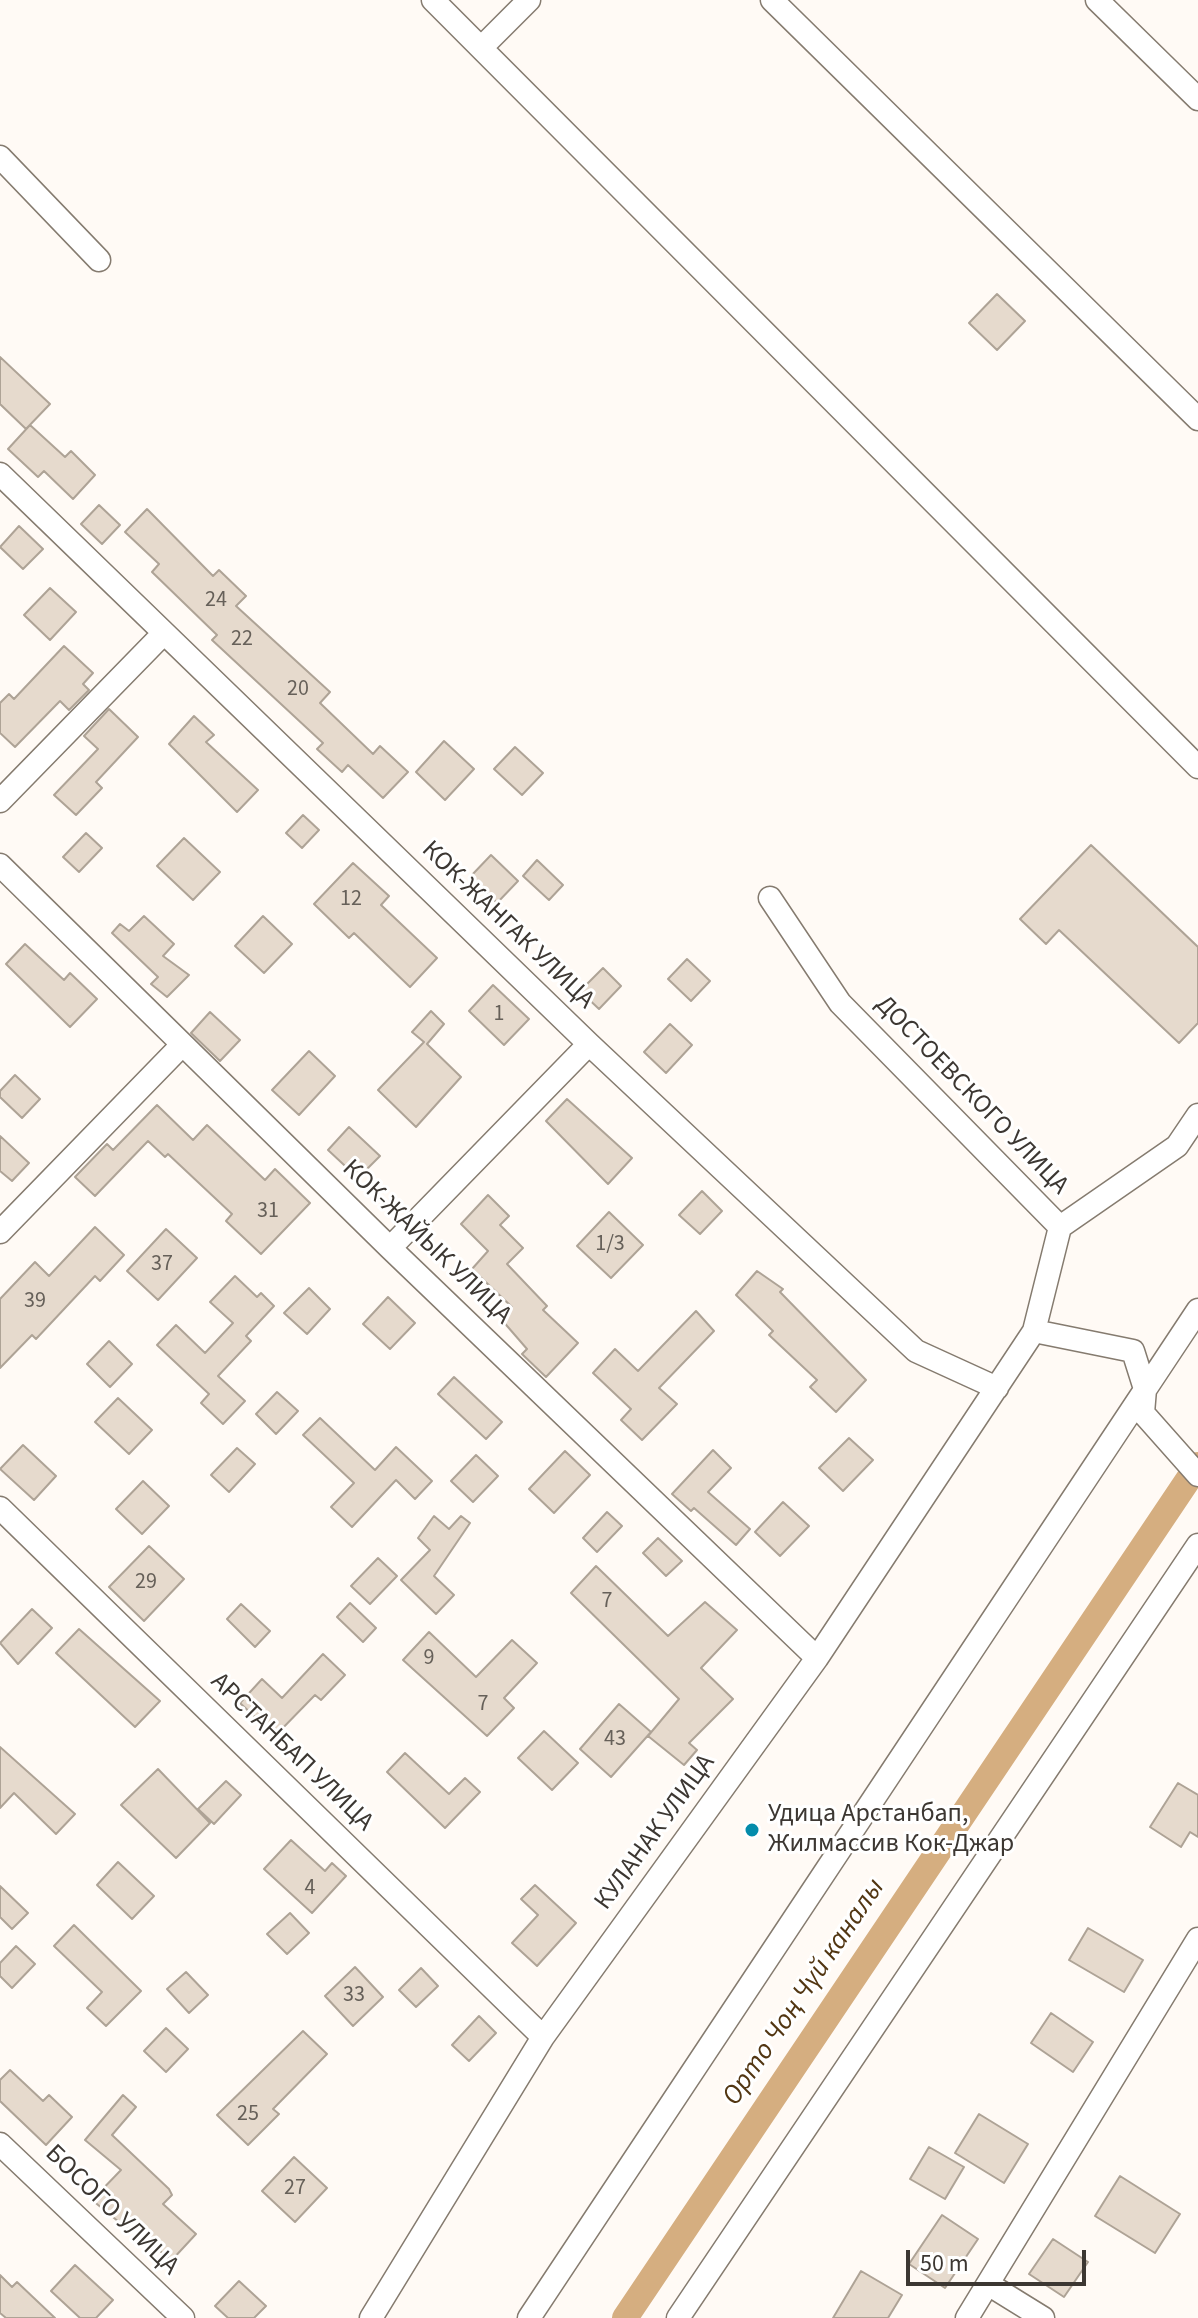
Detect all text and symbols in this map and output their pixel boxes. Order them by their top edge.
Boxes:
house number: 24 [205,588,227,614]
house number: 22 [231,627,253,653]
house number: 20 [287,677,309,703]
street label: КОК-ЖАНГАК УЛИЦА [414,835,600,1017]
house number: 12 [340,887,362,913]
street label: ДОСТОЕВСКОГО УЛИЦА [868,990,1074,1202]
house number: 1 [494,1002,504,1028]
street label: КОК-ЖАЙЫК УЛИЦА [335,1154,517,1332]
house number: 31 [257,1199,279,1225]
house number: 1/3 [595,1232,625,1258]
house number: 37 [151,1252,173,1278]
house number: 39 [24,1289,46,1315]
house number: 29 [135,1570,157,1596]
house number: 7 [602,1589,612,1615]
house number: 9 [424,1646,434,1672]
street label: АРСТАНБАП УЛИЦА [203,1667,379,1839]
house number: 7 [478,1692,488,1718]
house number: 43 [604,1727,626,1753]
street label: КУЛАНАК УЛИЦА [589,1749,723,1917]
place label: Удица Арстанбап, Жилмассив Кок-Джар [768,1799,1014,1860]
marker: Удица Арстанбап, Жилмассив Кок-Джар [743,1821,761,1839]
water label: Орто Чоң Чүй каналы [717,1873,893,2113]
house number: 4 [305,1876,315,1902]
house number: 33 [343,1983,365,2009]
house number: 25 [237,2102,259,2128]
street label: БОСОГО УЛИЦА [38,2139,184,2283]
house number: 27 [284,2176,306,2202]
scale bar [910,2234,1090,2284]
text: 50 m [920,2246,969,2281]

